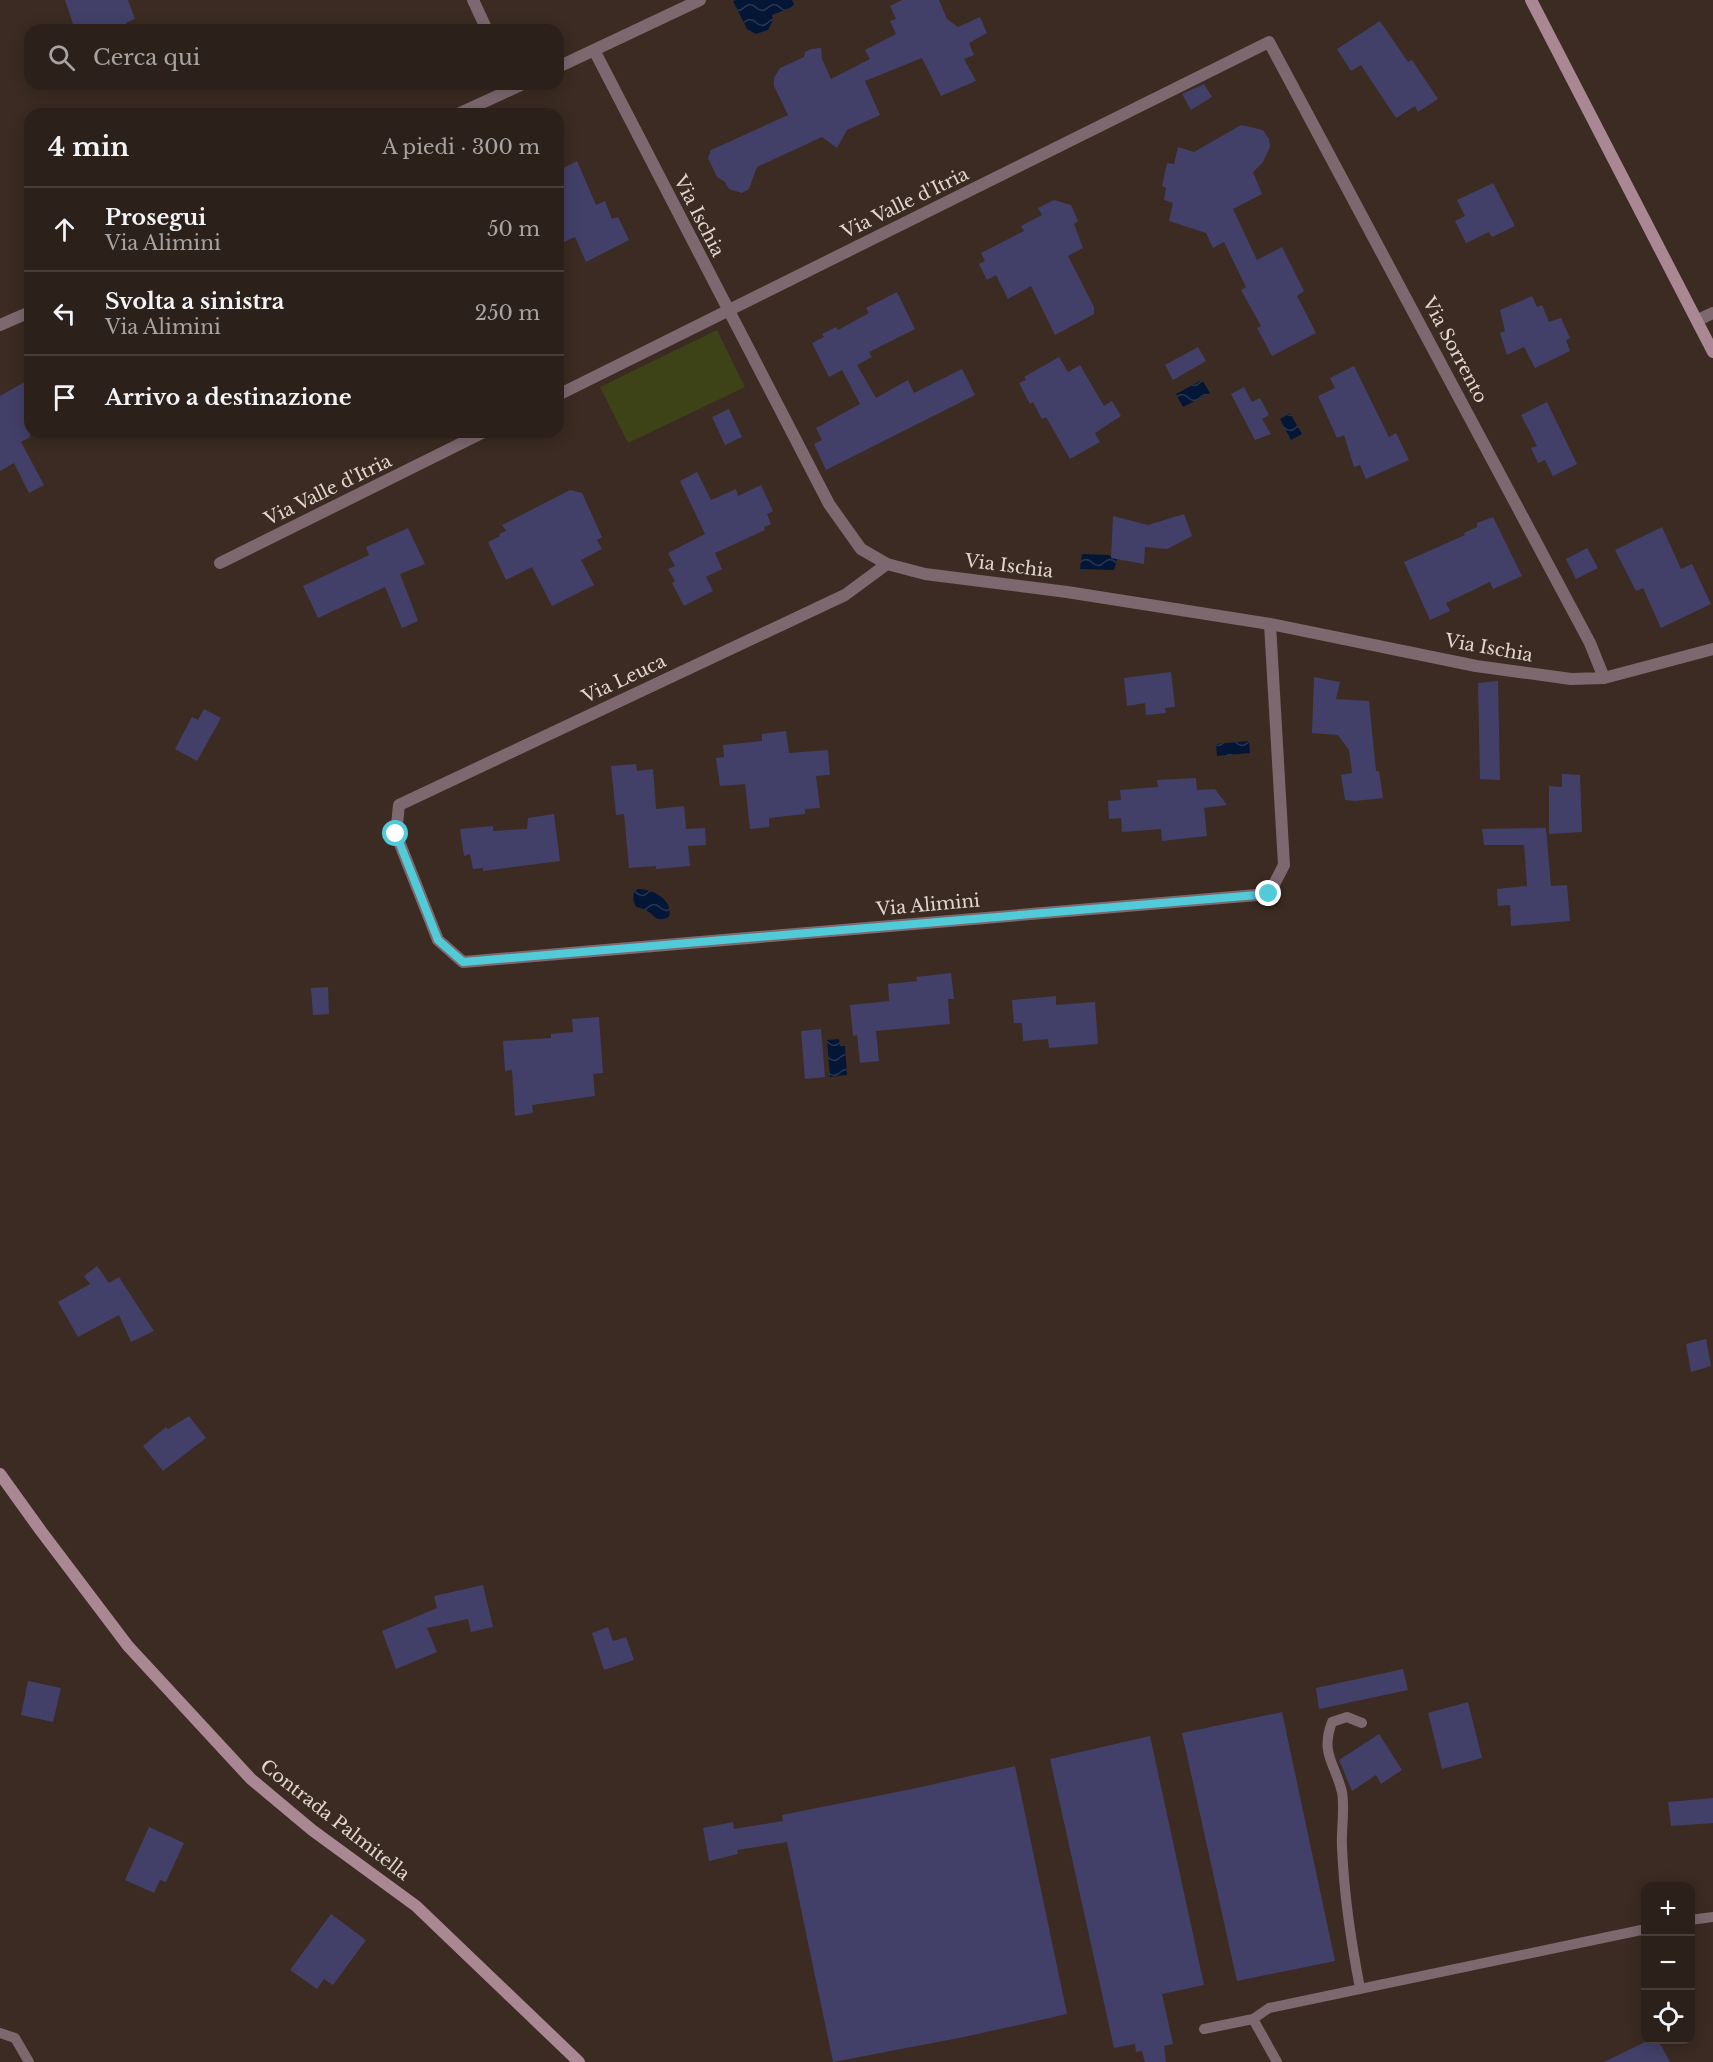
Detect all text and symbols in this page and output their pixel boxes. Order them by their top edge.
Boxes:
search box [24,24,564,90]
icon: search [45,41,78,74]
text: Cerca qui [93,44,200,71]
text: 4 min [48,131,129,163]
text: A piedi · 300 m [382,135,540,159]
street label: Via Valle d'Itria [837,163,972,244]
street label: Via Ischia [669,171,729,261]
text: Prosegui [105,204,206,231]
icon: ahead [48,213,81,246]
text: 50 m [487,217,540,241]
text: Via Alimini [105,231,221,255]
text: Svolta a sinistra [105,288,284,315]
street label: Via Sorrento [1417,292,1492,407]
icon: left [48,297,81,330]
text: 250 m [475,301,540,325]
text: Via Alimini [105,315,221,339]
icon: arrive [48,381,81,414]
text: Arrivo a destinazione [105,384,352,411]
street label: Via Valle d'Itria [260,450,395,531]
street label: Via Ischia [963,550,1054,582]
street label: Via Ischia [1442,629,1535,667]
street label: Via Leuca [578,650,670,708]
route start [382,820,408,846]
route end [1255,880,1281,906]
street label: Via Alimini [874,890,981,921]
street label: Contrada Palmitella [256,1755,414,1885]
map controls [1641,1882,1695,2044]
button: + [1641,1882,1695,1936]
button: − [1641,1936,1695,1990]
button: locate [1641,1990,1695,2044]

